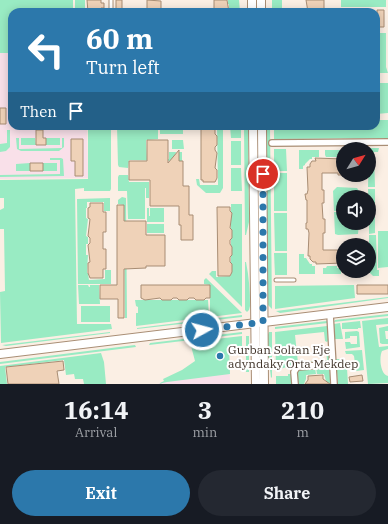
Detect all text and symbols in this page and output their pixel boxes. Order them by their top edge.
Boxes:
text: 60 m [86,20,153,57]
icon: left [20,24,72,76]
text: Turn left [86,56,160,79]
icon: arrive [65,100,87,122]
text: Then [20,102,57,121]
north arrow [336,142,376,182]
map controls [336,142,376,278]
pin [246,157,280,191]
icon: arrive [252,163,274,185]
button: sound [336,190,376,230]
button: layers [336,238,376,278]
position arrow [181,309,223,351]
place label: Gurban Soltan Eje adyndaky Orta Mekdep [228,342,358,371]
marker: Gurban Soltan Eje adyndaky Orta Mekdep [215,351,225,361]
text: 16:14 [64,394,129,426]
text: 3 [198,394,212,426]
text: 210 [281,394,324,426]
text: Arrival [75,424,117,441]
text: min [192,424,217,441]
text: m [296,424,309,441]
button: Exit [12,470,190,516]
button: Share [198,470,376,516]

